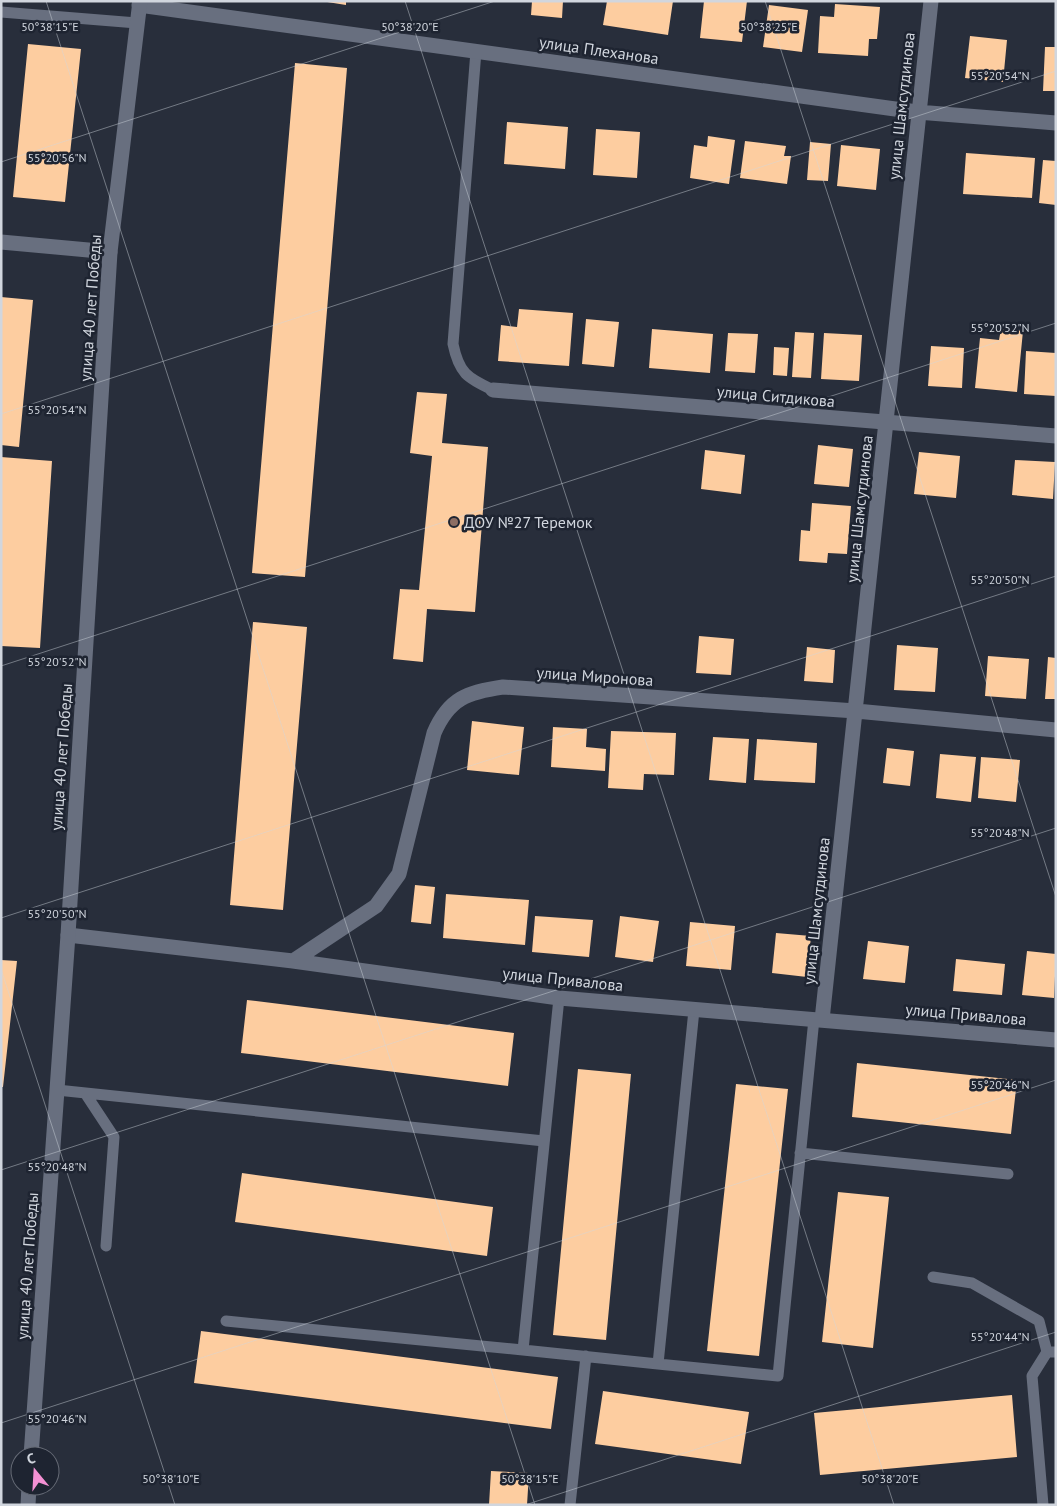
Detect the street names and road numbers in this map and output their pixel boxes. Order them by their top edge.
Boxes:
street label: улица Шамсутдинова [883,31,919,181]
street label: улица Плеханова [538,32,660,68]
street label: улица 40 лет Победы [75,234,105,382]
street label: улица Ситдикова [716,381,836,411]
street label: улица Шамсутдинова [841,434,877,584]
street label: улица Миронова [536,662,654,690]
street label: улица 40 лет Победы [46,683,76,831]
street label: улица Шамсутдинова [798,836,834,986]
street label: улица Привалова [502,963,624,995]
street label: улица Привалова [905,999,1027,1029]
street label: улица 40 лет Победы [12,1192,42,1340]

